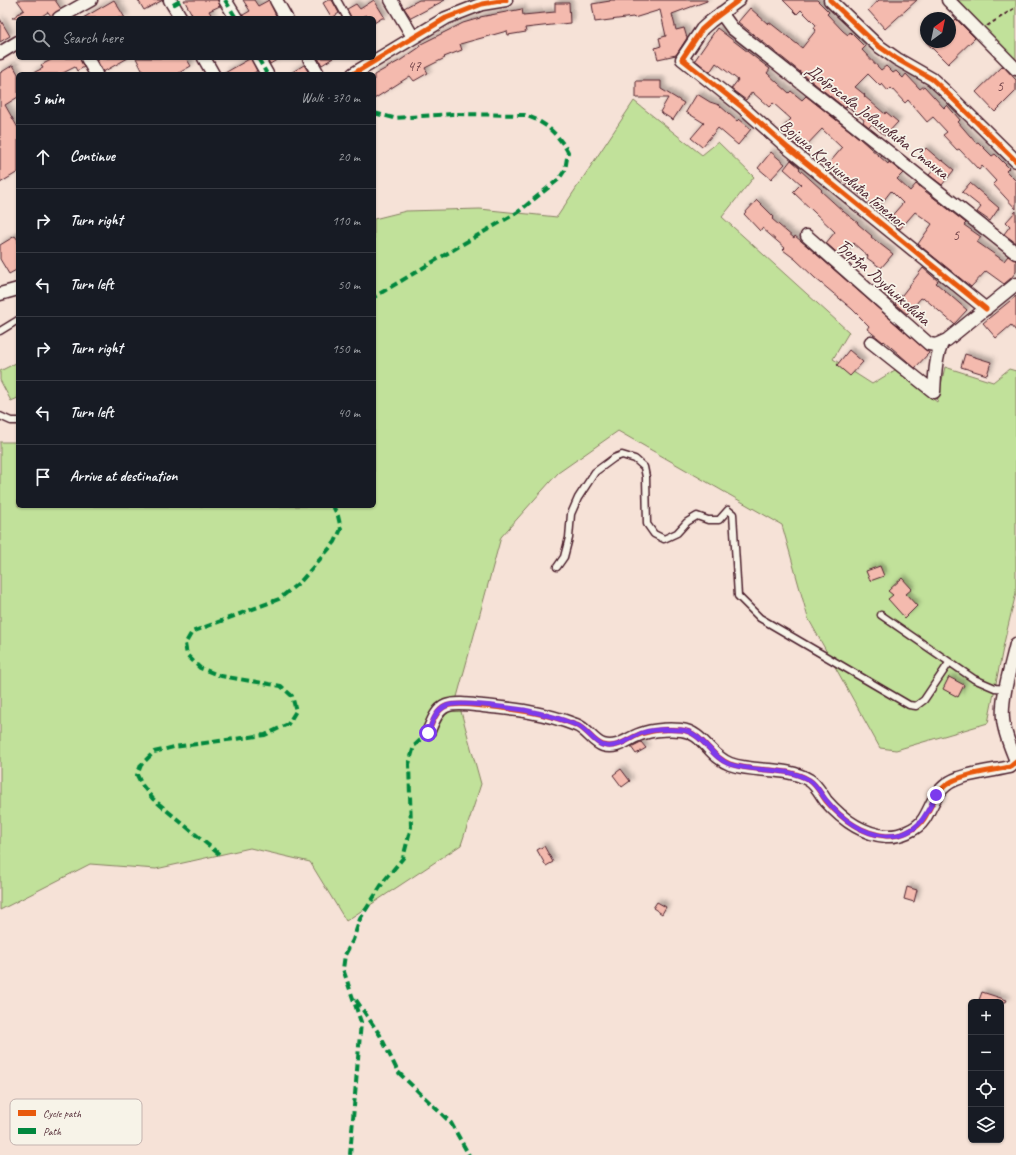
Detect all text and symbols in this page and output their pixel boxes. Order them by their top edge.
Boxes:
north arrow [920,12,956,48]
search box [16,16,376,60]
icon: search [30,27,52,49]
text: Search here [62,29,123,48]
house number: 47 [407,57,422,76]
street label: Добросава Јовановића Станка [802,59,955,185]
house number: 5 [997,77,1005,96]
text: 5 min [32,88,64,109]
text: Walk · 370 m [301,90,360,106]
street label: Војина Крајиновића Големог [776,115,912,234]
icon: ahead [32,146,54,168]
text: Continue [70,147,115,166]
text: 20 m [338,149,360,165]
icon: right [32,210,54,232]
text: Turn right [70,211,123,230]
text: 110 m [332,213,360,229]
house number: 5 [953,226,961,245]
street label: Ђорђа Љубинковића [832,235,936,332]
icon: left [32,274,54,296]
text: Turn left [70,275,113,294]
text: 50 m [338,277,360,293]
icon: right [32,338,54,360]
text: Turn right [70,339,123,358]
text: 150 m [332,341,360,357]
icon: left [32,402,54,424]
text: Turn left [70,403,113,422]
text: 40 m [338,405,360,421]
icon: arrive [32,466,54,488]
text: Arrive at destination [70,467,177,486]
route start [419,724,437,742]
route end [927,786,945,804]
map controls [968,999,1004,1143]
button: + [968,999,1004,1035]
button: − [968,1035,1004,1071]
button: locate [968,1071,1004,1107]
legend [10,1099,142,1145]
text: Cycle path [43,1106,82,1120]
button: layers [968,1107,1004,1143]
text: Path [43,1124,62,1138]

